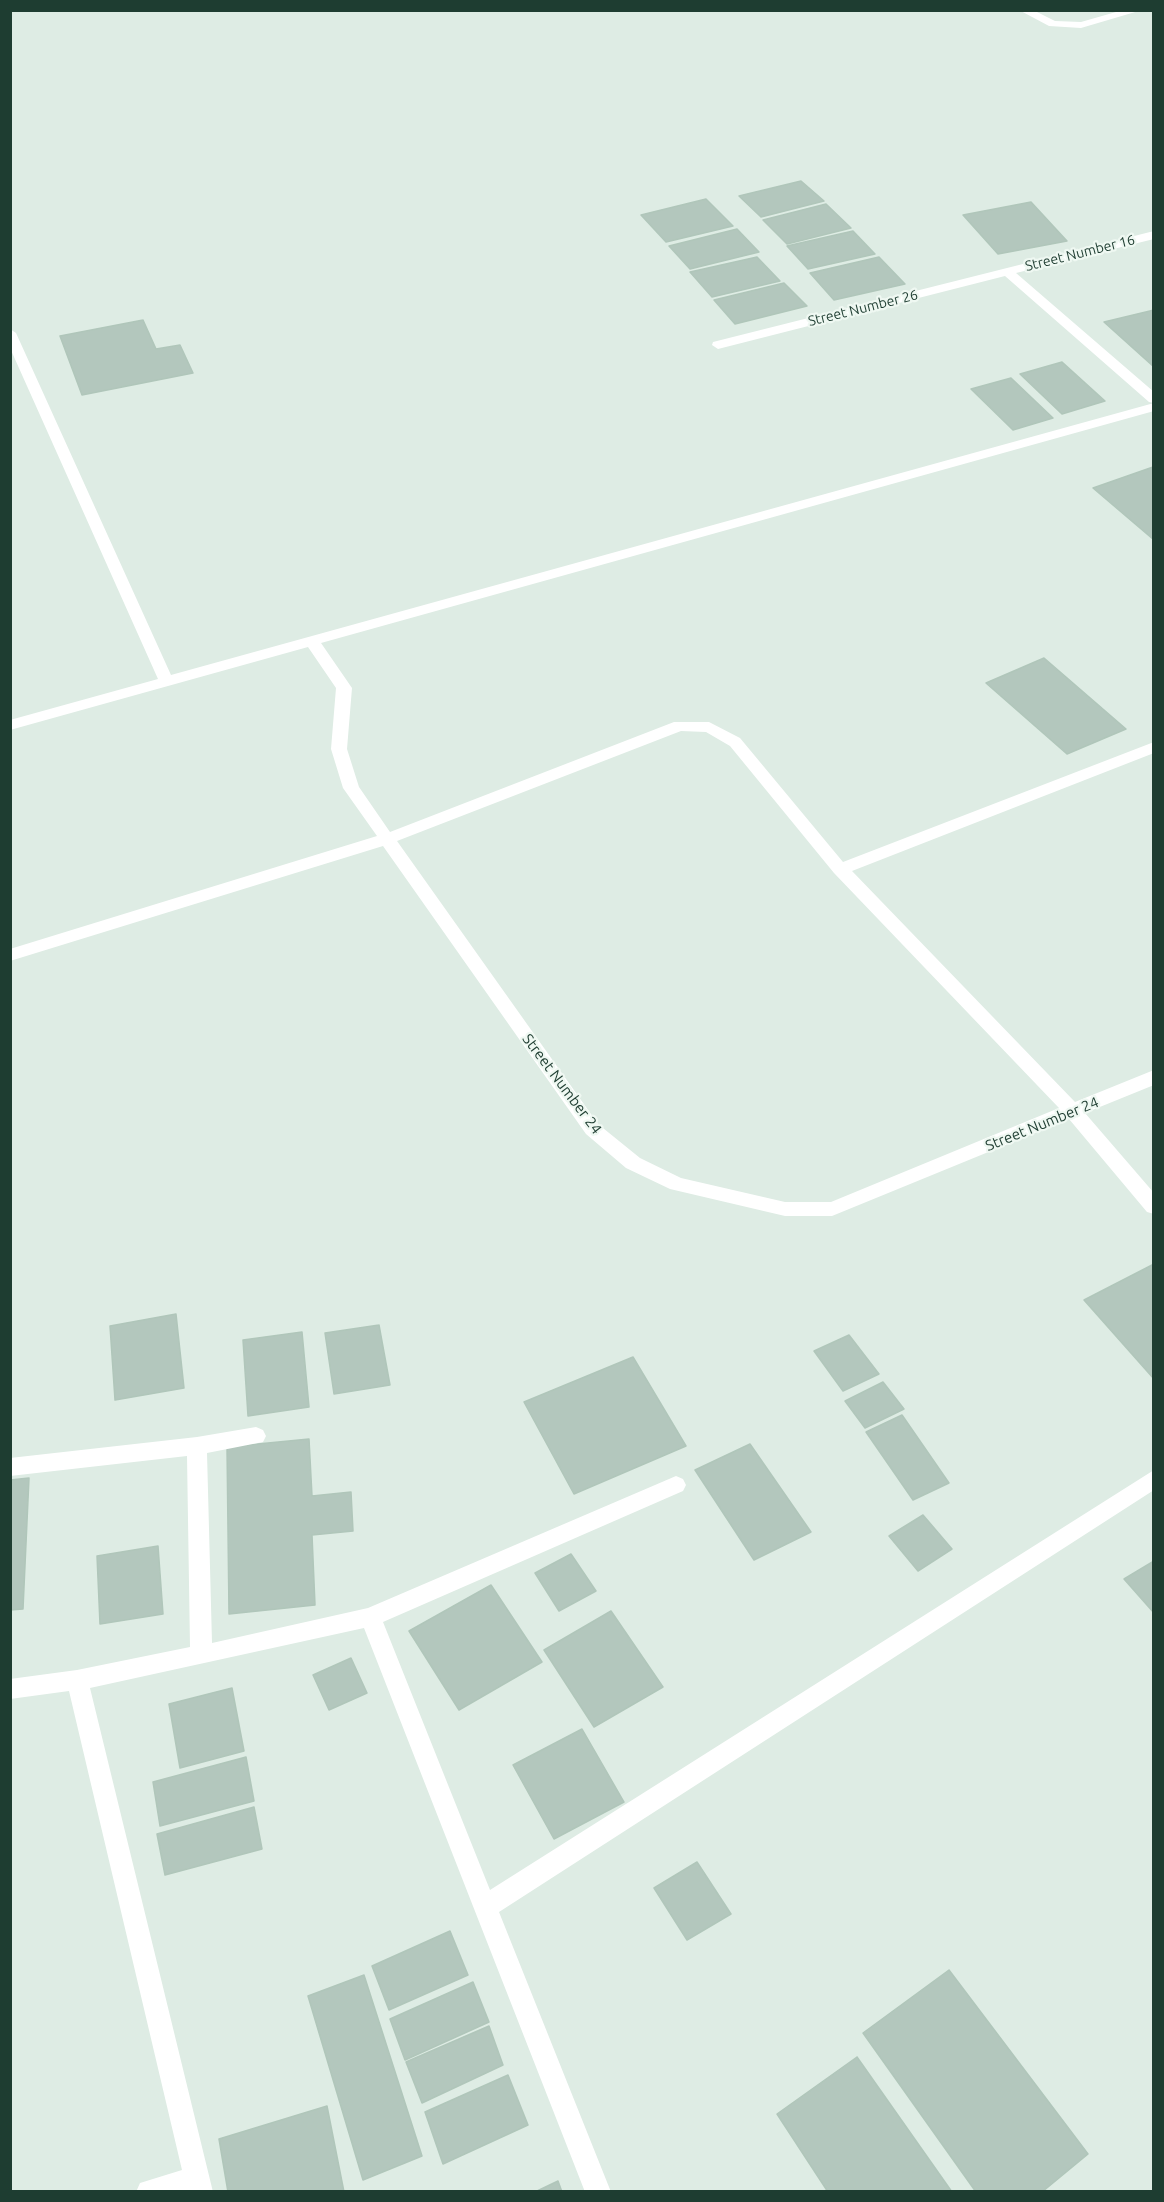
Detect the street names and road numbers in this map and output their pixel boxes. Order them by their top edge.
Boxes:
street label: Street Number 16 [1023,231,1137,275]
street label: Street Number 26 [806,286,920,330]
street label: Street Number 24 [519,1030,605,1138]
street label: Street Number 24 [983,1093,1101,1155]

